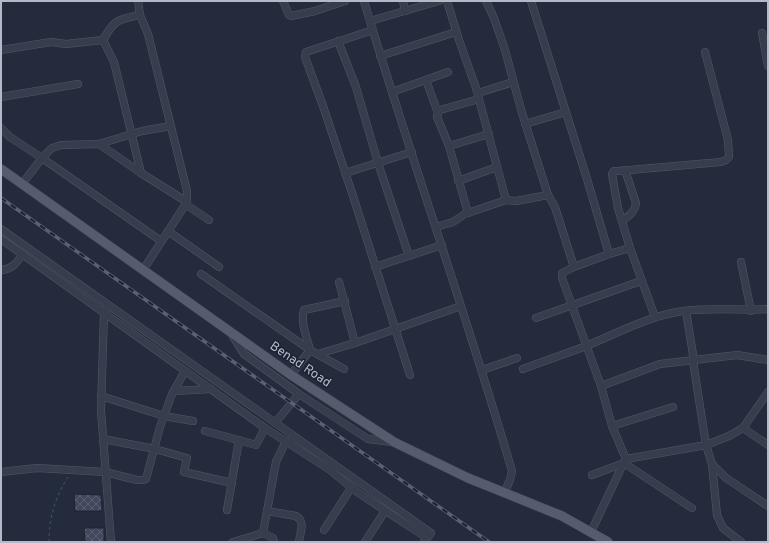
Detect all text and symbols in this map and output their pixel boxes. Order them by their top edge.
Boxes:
street label: Benad Road [266,339,334,391]

